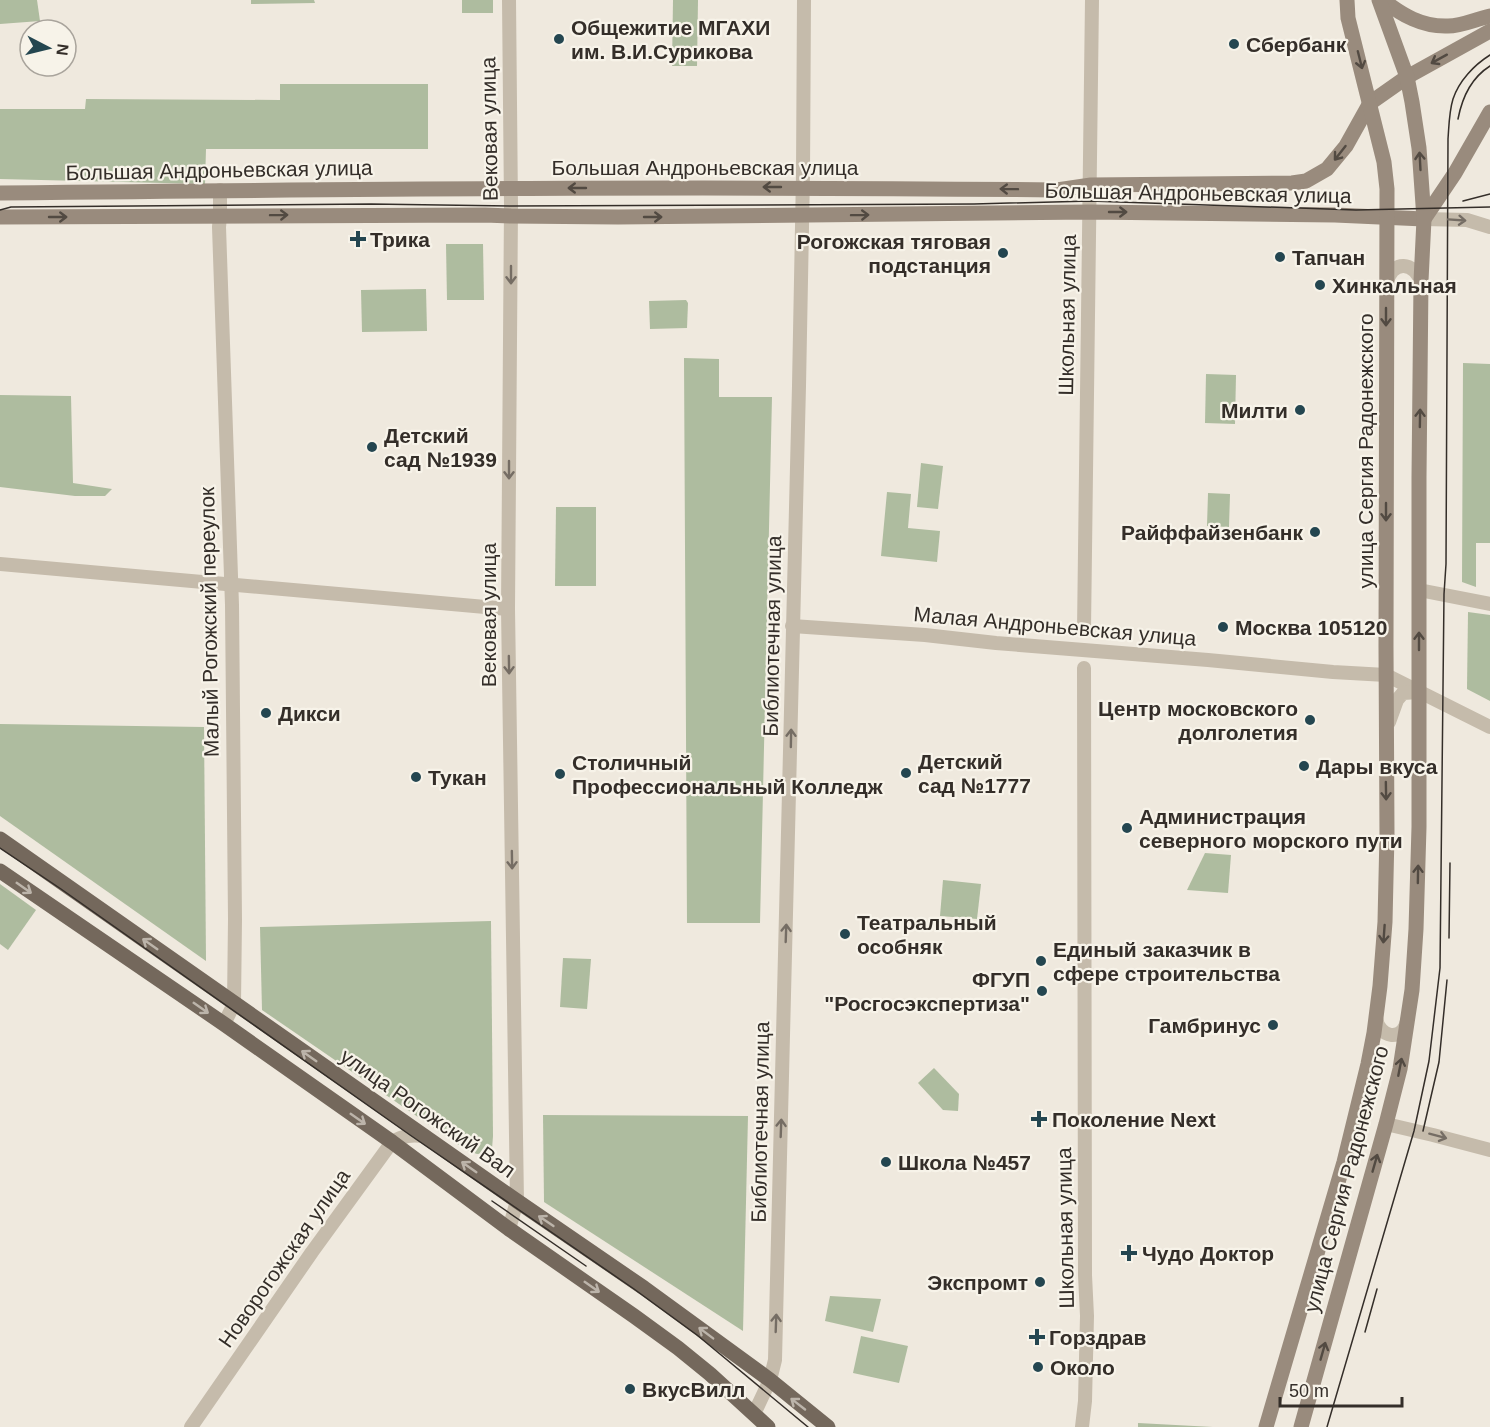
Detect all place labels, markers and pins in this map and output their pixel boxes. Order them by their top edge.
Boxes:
place label: Общежитие МГАХИ им. В.И.Сурикова [571,16,770,63]
marker: Общежитие МГАХИ им. В.И.Сурикова [552,32,566,46]
place label: Сбербанк [1246,33,1347,56]
marker: Сбербанк [1227,37,1241,51]
place label: Трика [370,228,430,251]
place label: Рогожская тяговая подстанция [797,230,991,277]
marker: Трика [351,232,365,246]
marker: Рогожская тяговая подстанция [996,246,1010,260]
place label: Тапчан [1292,246,1365,269]
marker: Тапчан [1273,250,1287,264]
place label: Хинкальная [1332,274,1457,297]
marker: Хинкальная [1313,278,1327,292]
place label: Милти [1221,399,1288,422]
marker: Милти [1293,403,1307,417]
place label: Детский сад №1939 [384,424,497,471]
marker: Детский сад №1939 [365,440,379,454]
place label: Райффайзенбанк [1121,521,1303,544]
marker: Райффайзенбанк [1308,525,1322,539]
place label: Москва 105120 [1235,616,1387,639]
marker: Москва 105120 [1216,620,1230,634]
place label: Центр московского долголетия [1098,697,1298,744]
place label: Дикси [278,702,341,725]
marker: Дикси [259,706,273,720]
marker: Центр московского долголетия [1303,713,1317,727]
place label: Детский сад №1777 [918,750,1031,797]
place label: Столичный Профессиональный Колледж [572,751,884,798]
place label: Дары вкуса [1316,755,1438,778]
marker: Дары вкуса [1297,759,1311,773]
place label: Тукан [428,766,487,789]
marker: Детский сад №1777 [899,766,913,780]
marker: Столичный Профессиональный Колледж [553,767,567,781]
marker: Тукан [409,770,423,784]
place label: Администрация северного морского пути [1139,805,1403,852]
marker: Администрация северного морского пути [1120,821,1134,835]
place label: Театральный особняк [857,911,997,958]
marker: Театральный особняк [838,927,852,941]
place label: Единый заказчик в сфере строительства [1053,938,1280,985]
marker: Единый заказчик в сфере строительства [1034,954,1048,968]
place label: ФГУП "Росгосэкспертиза" [824,968,1030,1015]
marker: ФГУП "Росгосэкспертиза" [1035,984,1049,998]
place label: Гамбринус [1148,1014,1261,1037]
marker: Гамбринус [1266,1018,1280,1032]
place label: Поколение Next [1052,1108,1216,1131]
marker: Поколение Next [1030,1110,1048,1128]
place label: Школа №457 [898,1151,1031,1174]
marker: Школа №457 [879,1155,893,1169]
place label: Чудо Доктор [1142,1242,1274,1265]
marker: Чудо Доктор [1120,1244,1138,1262]
place label: Экспромт [927,1271,1028,1294]
marker: Экспромт [1033,1275,1047,1289]
place label: Горздрав [1049,1326,1147,1349]
marker: Горздрав [1030,1330,1044,1344]
place label: Около [1050,1356,1115,1379]
marker: Около [1031,1360,1045,1374]
place label: ВкусВилл [642,1378,745,1401]
marker: ВкусВилл [623,1382,637,1396]

